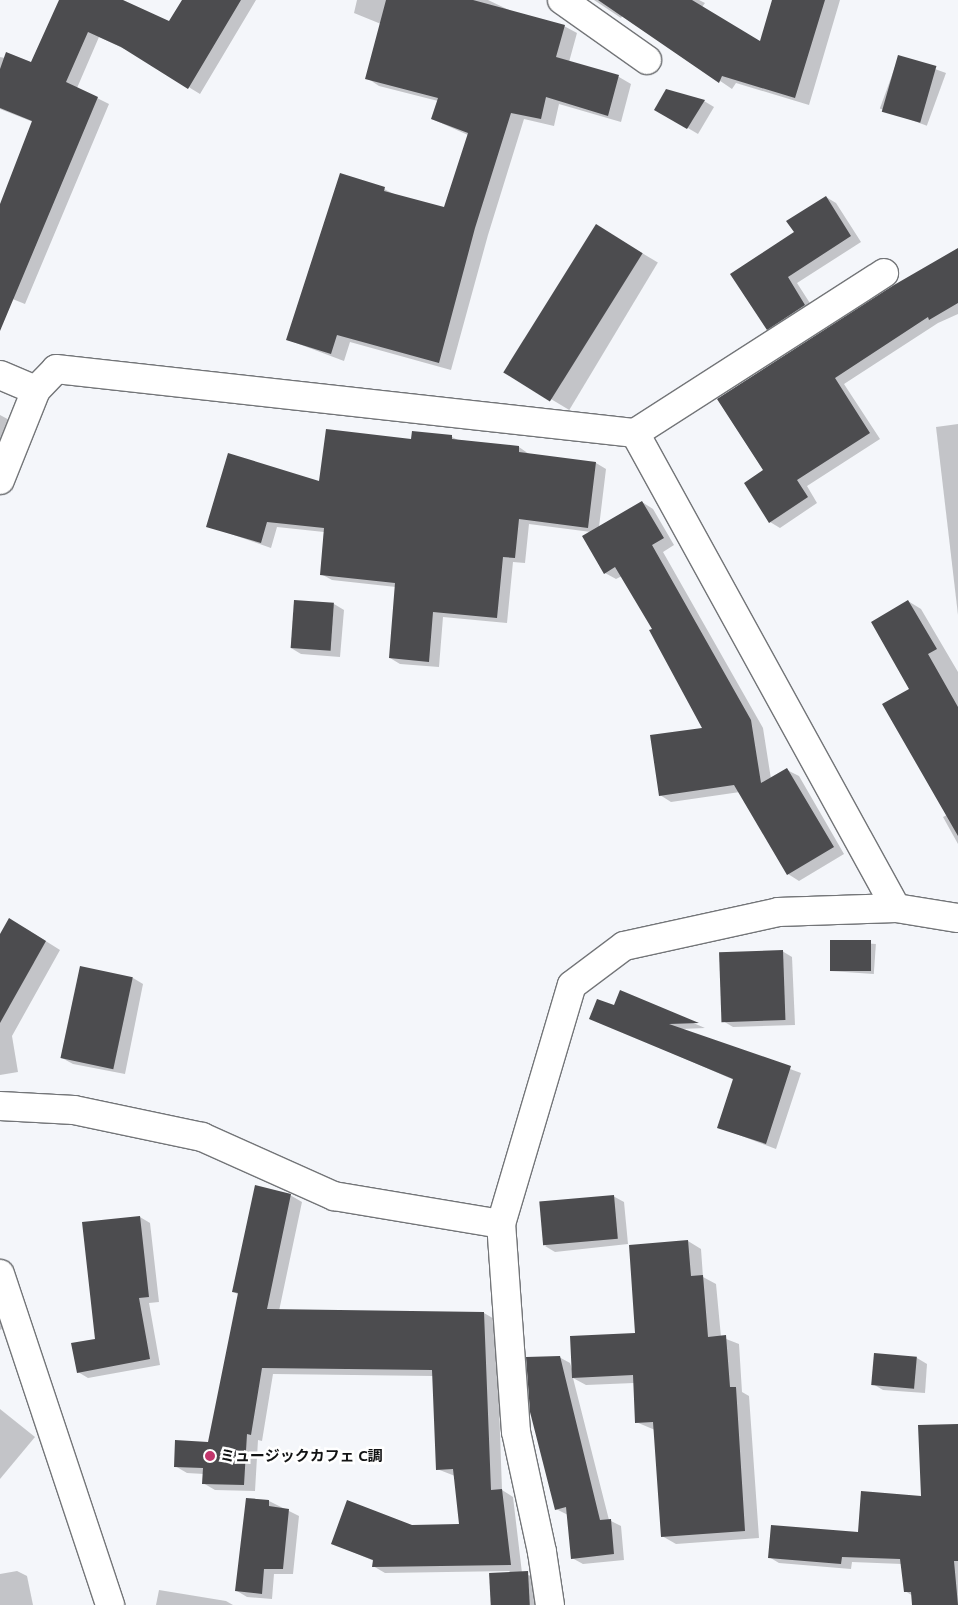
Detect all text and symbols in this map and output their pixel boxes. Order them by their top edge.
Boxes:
place label: ミュージックカフェ C調 [220,1447,383,1465]
marker: ミュージックカフェ C調 [204,1450,216,1462]

